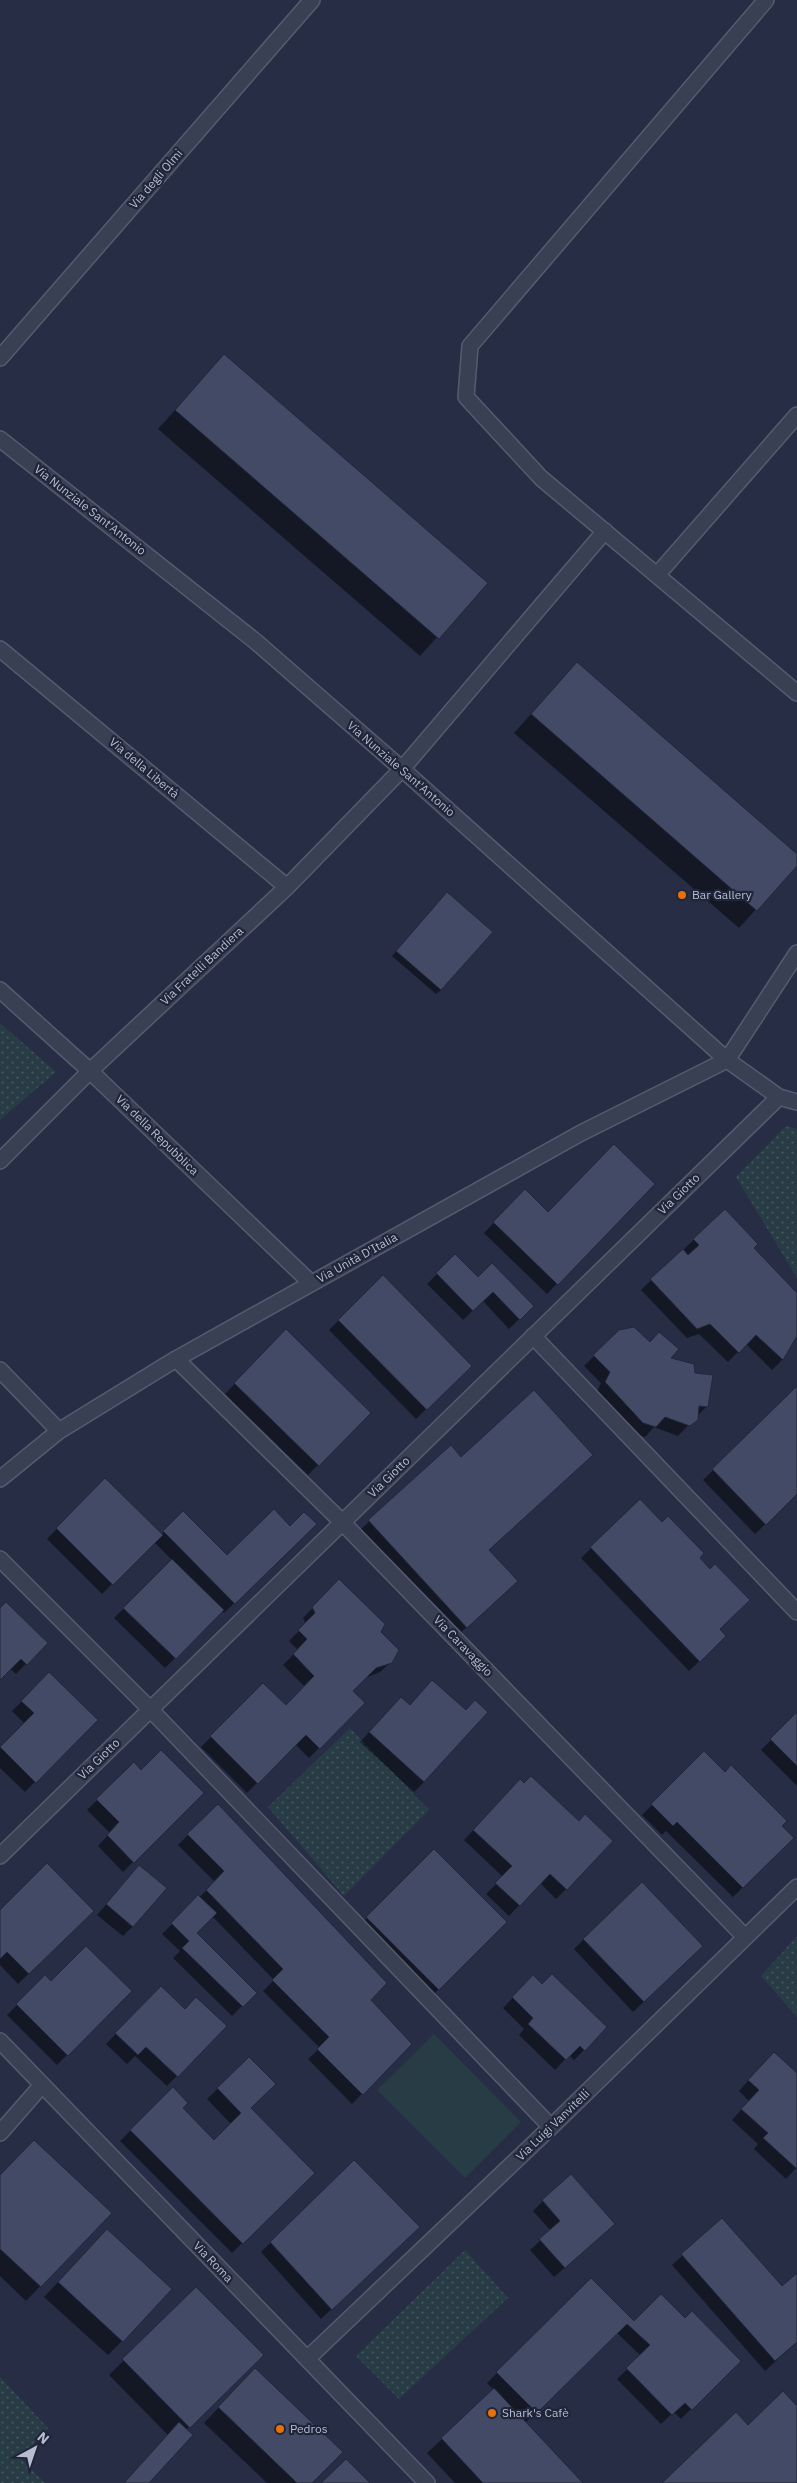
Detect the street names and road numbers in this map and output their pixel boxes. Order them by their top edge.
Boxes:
street label: Via degli Olmi [126,146,185,211]
street label: Via Nunziale Sant'Antonio [31,461,150,558]
street label: Via Nunziale Sant'Antonio [344,718,459,820]
street label: Via della Libertà [106,734,183,802]
street label: Via Fratelli Bandiera [157,923,247,1008]
street label: Via della Repubblica [113,1091,202,1178]
street label: Via Giotto [655,1170,703,1217]
street label: Via Unità D'Italia [314,1229,400,1286]
street label: Via Giotto [365,1453,413,1500]
street label: Via Caravaggio [431,1612,496,1679]
street label: Via Giotto [75,1735,123,1782]
street label: Via Luigi Vanvitelli [513,2086,593,2164]
street label: Via Roma [190,2238,237,2286]

